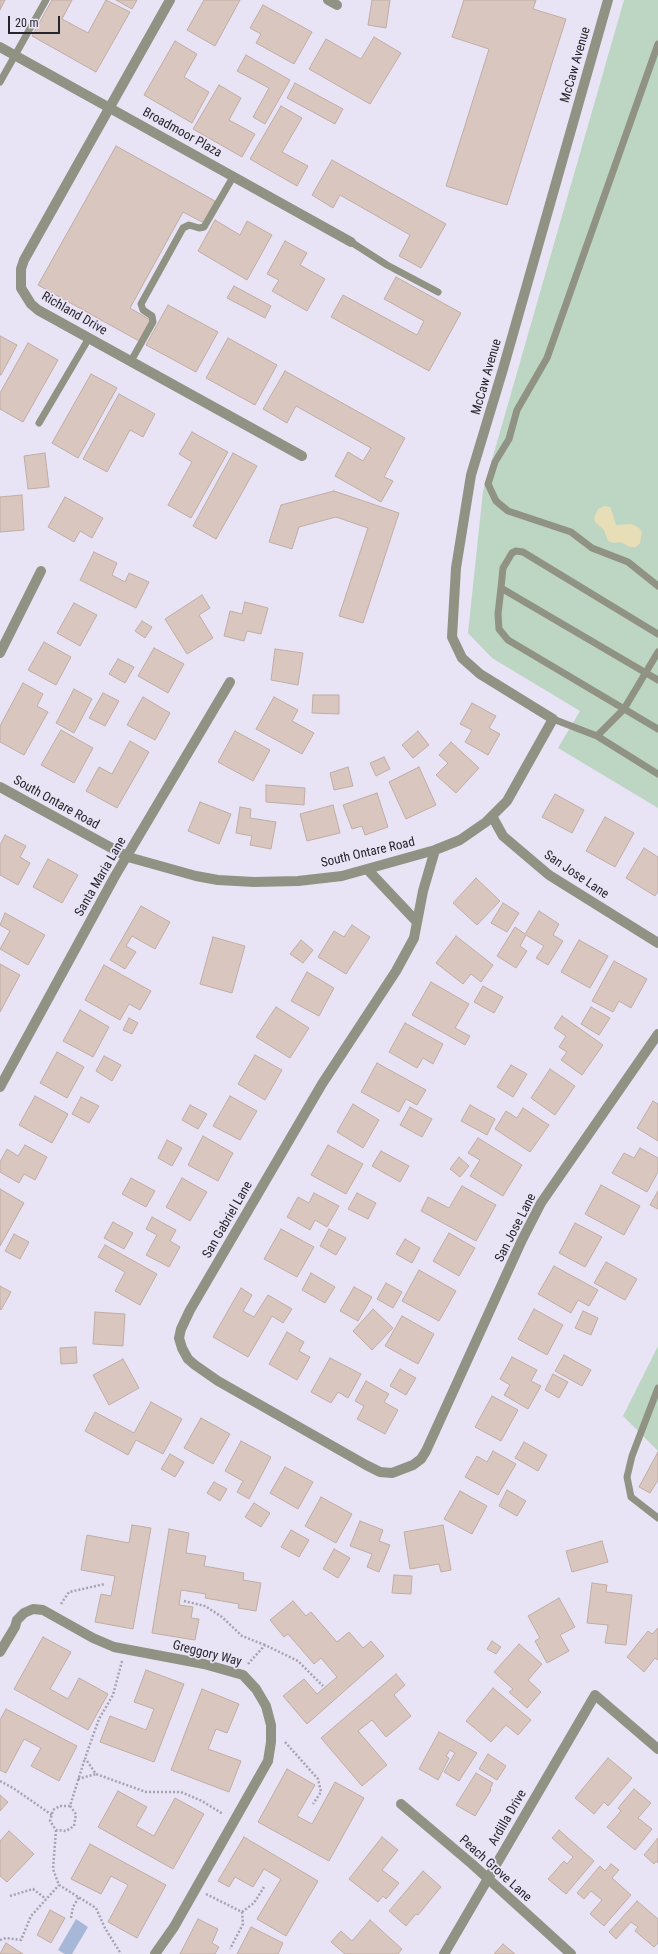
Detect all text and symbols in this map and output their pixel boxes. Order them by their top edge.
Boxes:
scale bar [10,8,62,34]
text: 20 m [15,16,39,30]
street label: McCaw Avenue [558,25,594,105]
street label: Broadmoor Plaza [140,105,224,161]
street label: Richland Drive [38,289,110,339]
street label: McCaw Avenue [469,337,505,417]
street label: South Ontare Road [10,773,102,833]
street label: Santa Maria Lane [72,834,130,920]
street label: South Ontare Road [320,835,416,871]
street label: San Jose Lane [541,848,611,902]
street label: San Gabriel Lane [200,1179,256,1261]
street label: San Jose Lane [492,1191,540,1265]
street label: Greggory Way [171,1638,243,1670]
street label: Ardilla Drive [486,1787,530,1849]
street label: Peach Grove Lane [456,1832,534,1906]

